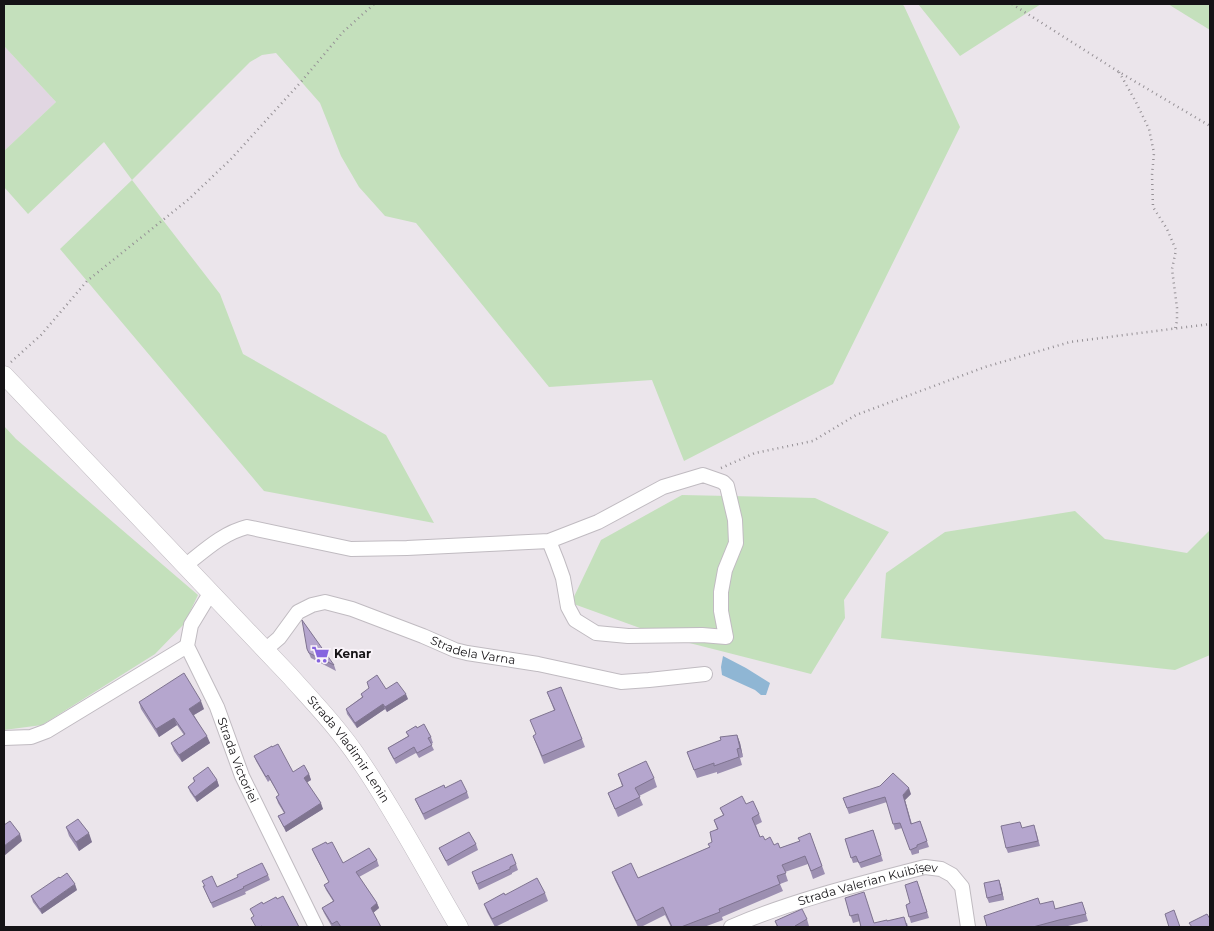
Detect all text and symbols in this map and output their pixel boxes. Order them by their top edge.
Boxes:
street label: Stradela Varna [428,632,517,667]
supermarket icon: Kenar [310,644,330,664]
place label: Kenar [334,646,371,661]
street label: Strada Vladimir Lenin [304,692,393,805]
street label: Strada Victoriei [214,715,262,805]
street label: Strada Valerian Kuibîșev [796,859,939,909]

